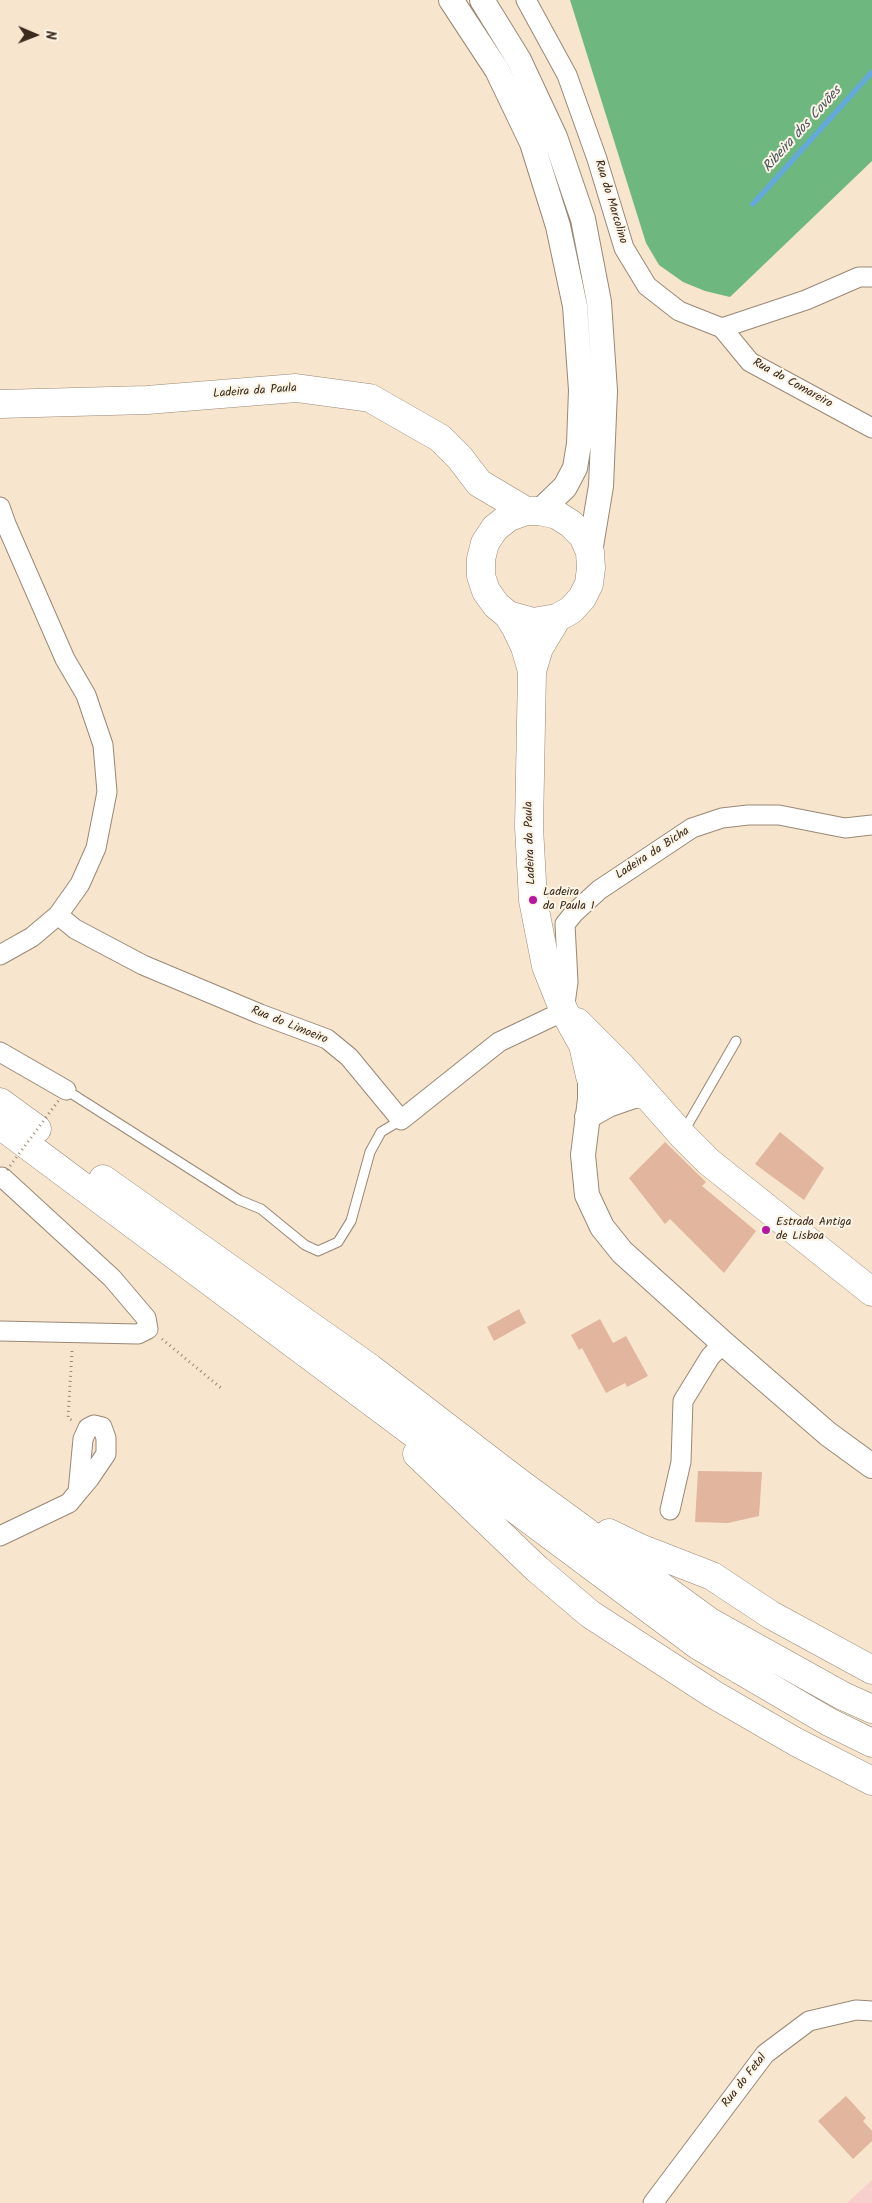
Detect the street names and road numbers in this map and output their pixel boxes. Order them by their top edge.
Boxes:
street label: Rua do Marcolino [590,158,630,246]
street label: Rua do Comareiro [750,356,834,412]
street label: Ladeira da Paula [213,382,297,402]
street label: Ladeira da Paula [522,801,540,885]
street label: Ladeira da Bicha [613,825,693,883]
street label: Rua do Limoeiro [249,1004,329,1048]
street label: Rua do Fetal [720,2051,770,2111]

